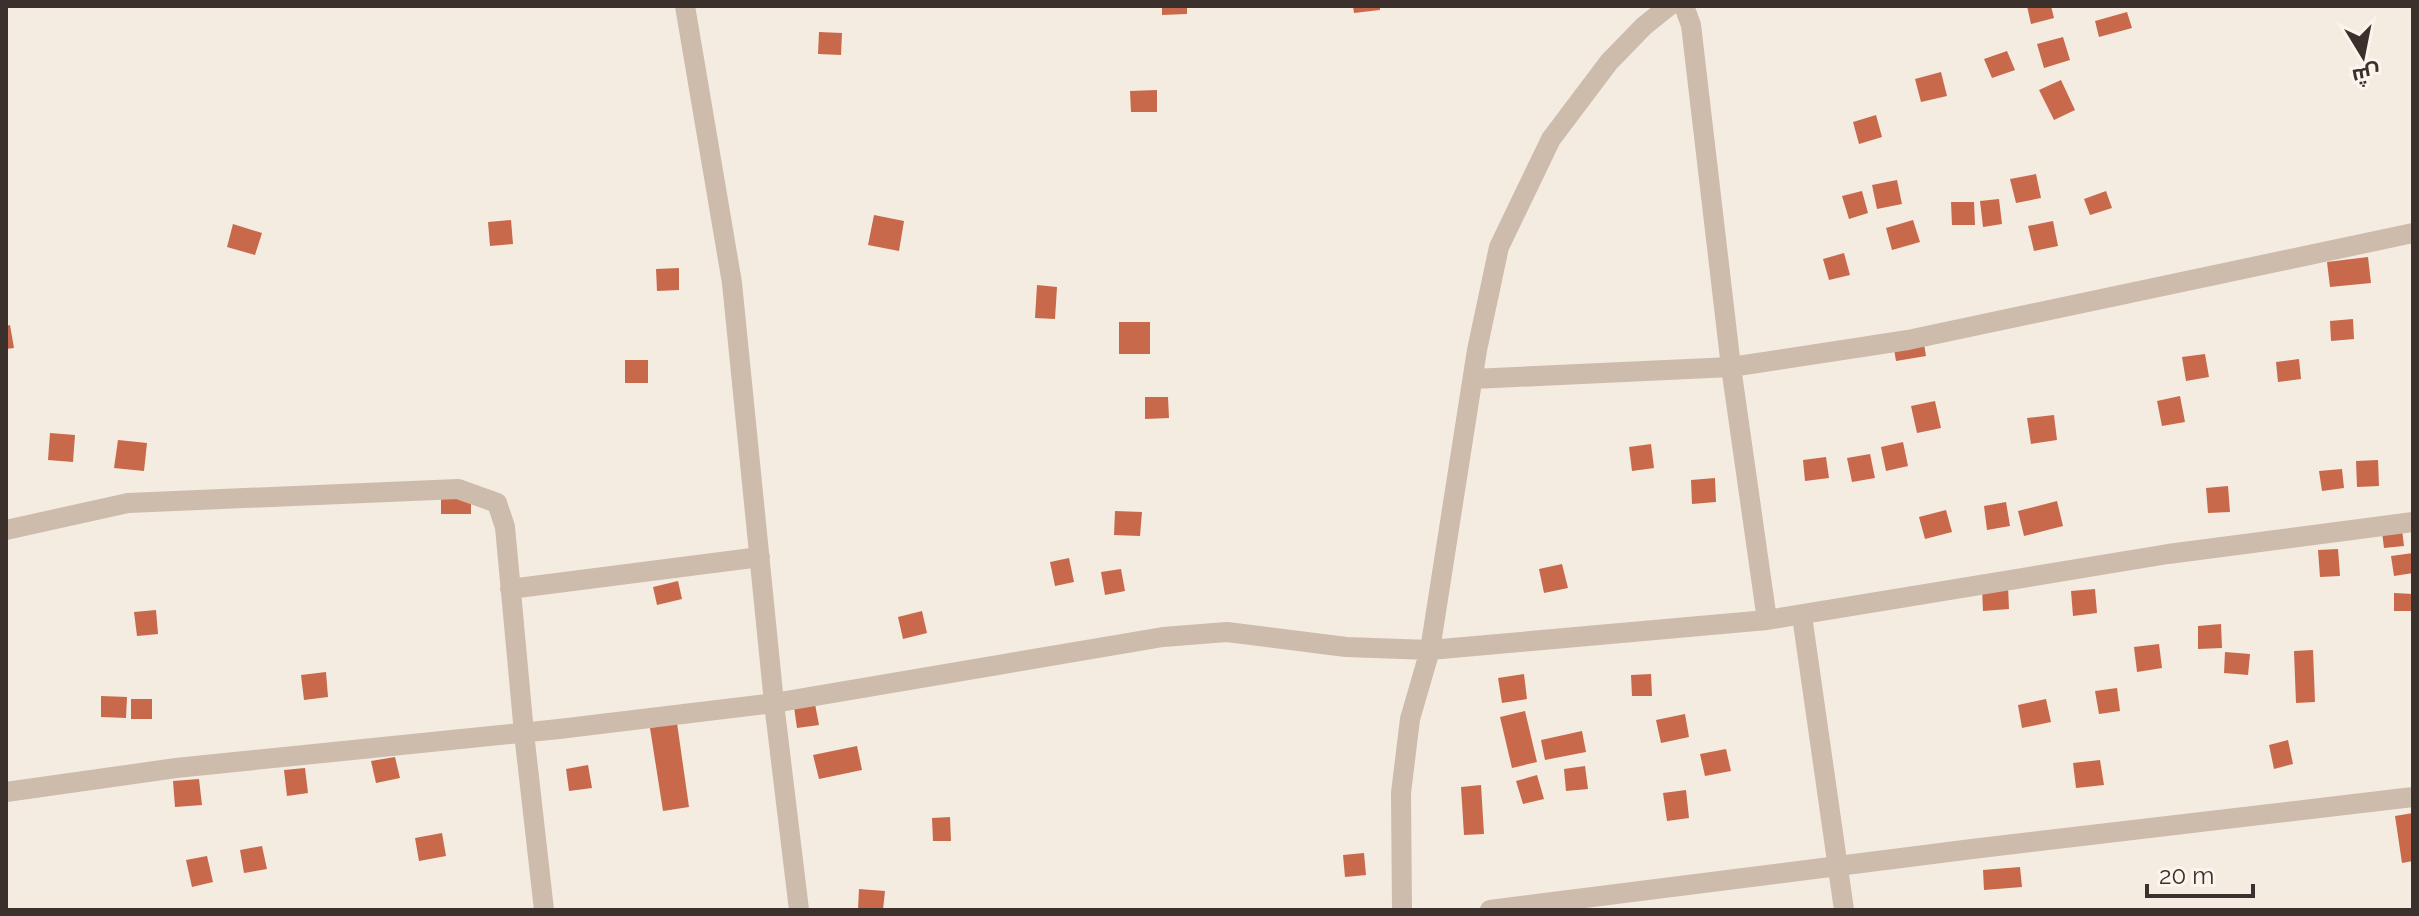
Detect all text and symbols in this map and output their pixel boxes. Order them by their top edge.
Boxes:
north arrow [2323,16,2403,96]
text: ش [2350,59,2383,91]
scale bar [2147,848,2253,898]
text: 20 m [2159,861,2214,890]

